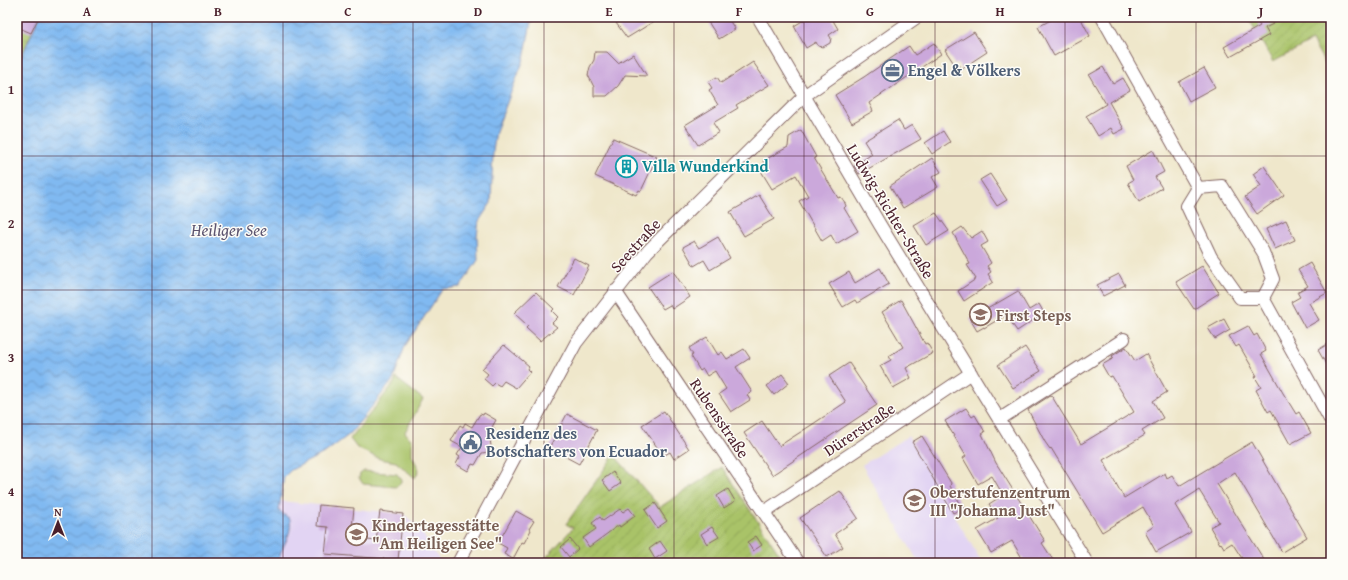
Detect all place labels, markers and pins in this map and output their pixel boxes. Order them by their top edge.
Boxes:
office icon: Engel & Völkers [879,57,905,83]
place label: Engel & Völkers [908,58,1021,82]
building icon: Villa Wunderkind [613,153,639,179]
place label: Villa Wunderkind [642,154,769,178]
school or university icon: First Steps [967,302,993,328]
place label: First Steps [996,303,1071,327]
place label: Residenz des Botschafters von Ecuador [486,421,668,463]
public building icon: Residenz des Botschafters von Ecuador [457,429,483,455]
place label: Oberstufenzentrum III "Johanna Just" [930,480,1071,522]
school or university icon: Oberstufenzentrum III "Johanna Just" [901,488,927,514]
place label: Kindertagesstätte "Am Heiligen See" [372,513,502,555]
school or university icon: Kindertagesstätte "Am Heiligen See" [343,521,369,547]

